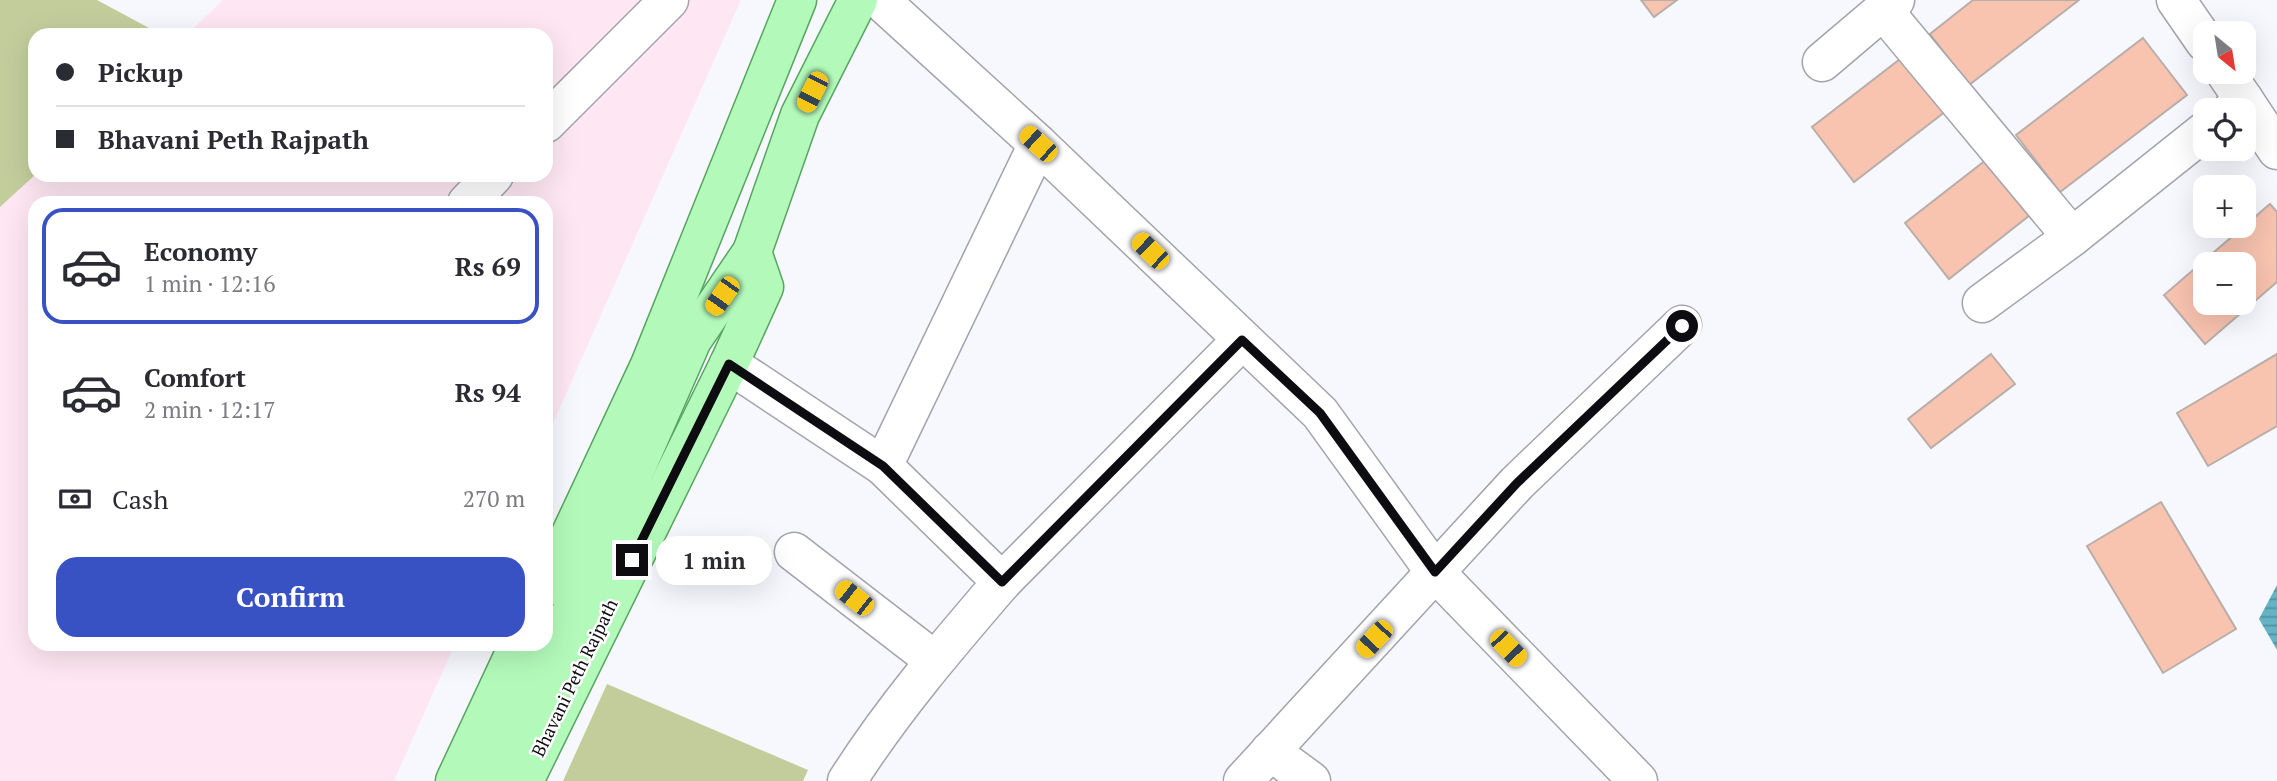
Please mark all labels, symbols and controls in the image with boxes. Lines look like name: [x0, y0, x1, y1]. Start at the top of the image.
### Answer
north arrow: [2193, 21, 2256, 84]
map controls: [2193, 21, 2256, 315]
text: Pickup: [98, 55, 183, 89]
car: [794, 69, 831, 115]
button: locate: [2193, 98, 2256, 161]
text: Bhavani Peth Rajpath: [98, 122, 369, 156]
car: [1016, 122, 1061, 166]
button: +: [2193, 175, 2256, 238]
car: [1128, 229, 1173, 273]
text: Economy: [144, 234, 257, 268]
icon: car: [60, 235, 123, 298]
text: Rs 69: [455, 249, 521, 283]
button: −: [2193, 252, 2256, 315]
text: 1 min · 12:16: [144, 268, 276, 299]
car: [702, 273, 743, 319]
route start: [1666, 310, 1698, 342]
text: Comfort: [144, 360, 246, 394]
icon: car: [60, 361, 123, 424]
text: Rs 94: [455, 375, 521, 409]
text: 2 min · 12:17: [144, 394, 276, 425]
icon: cash: [56, 480, 94, 518]
text: Cash: [112, 482, 168, 516]
text: 270 m: [463, 483, 525, 514]
callout: 1 min: [656, 536, 772, 584]
route end: [616, 544, 648, 576]
text: 1 min: [683, 545, 745, 576]
button: Confirm: [56, 557, 525, 637]
car: [831, 577, 878, 619]
street label: Bhavani Peth Rajpath: [525, 594, 623, 760]
car: [1352, 616, 1397, 662]
car: [1486, 626, 1531, 670]

